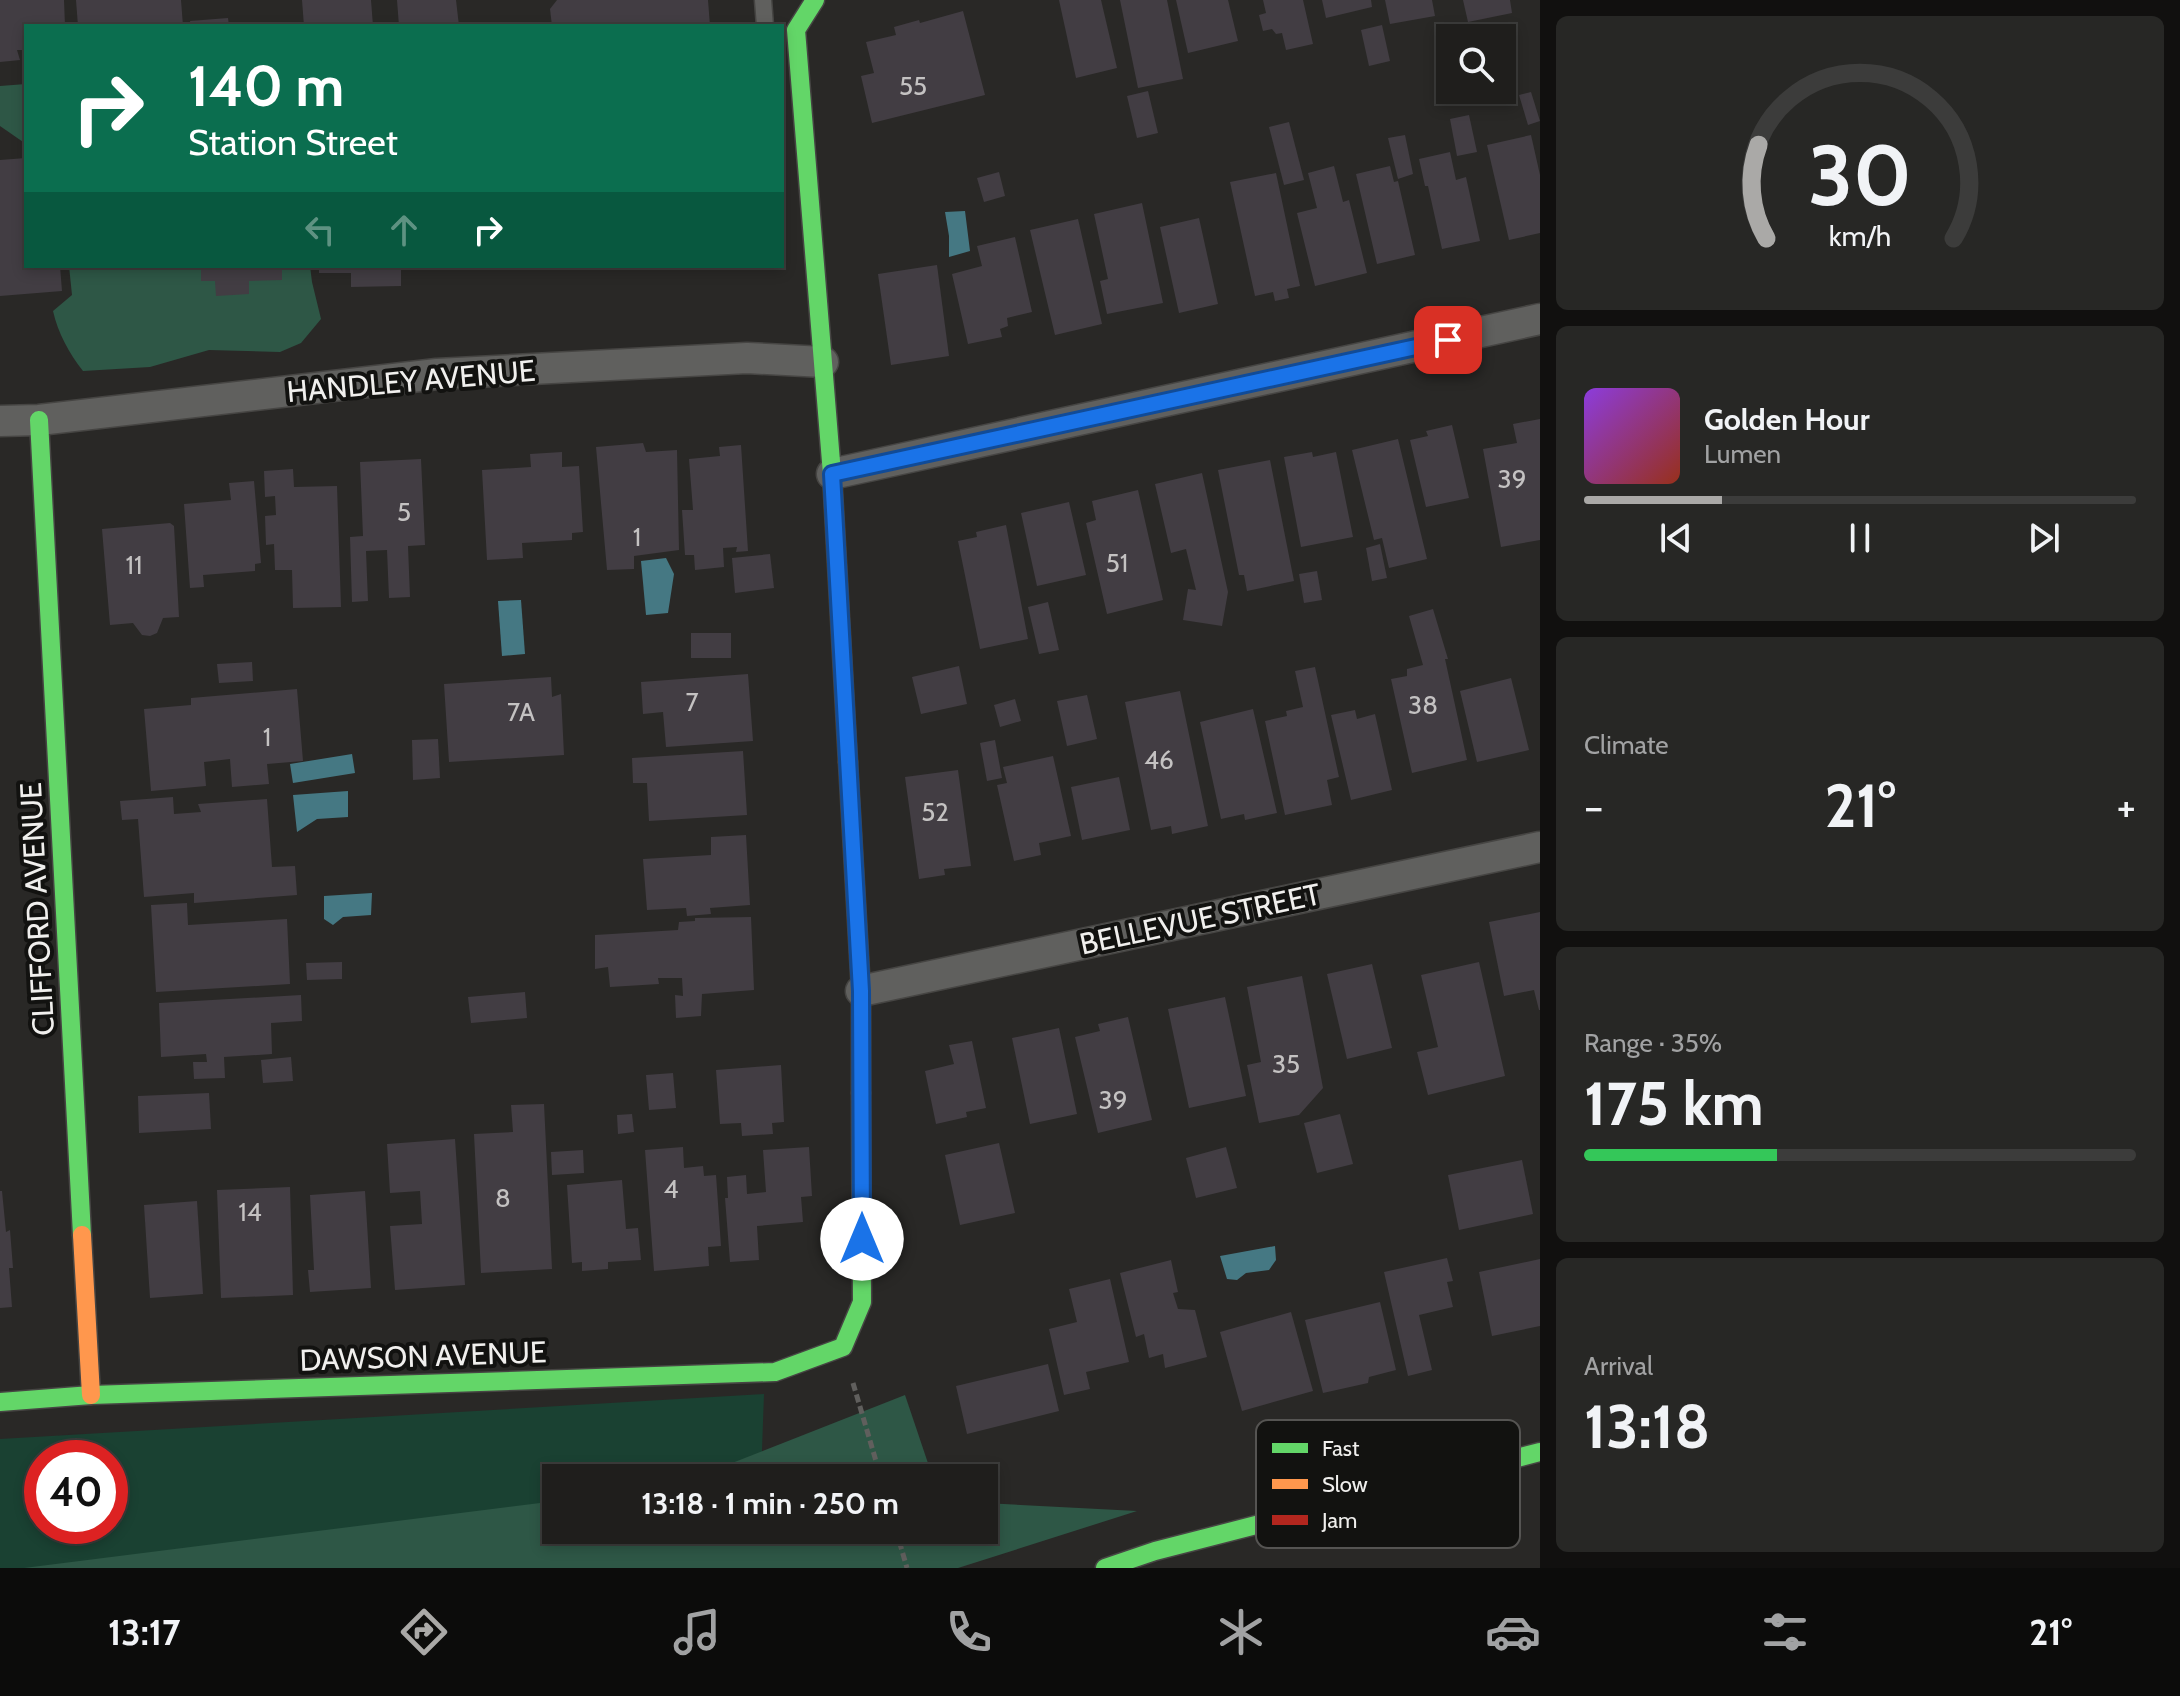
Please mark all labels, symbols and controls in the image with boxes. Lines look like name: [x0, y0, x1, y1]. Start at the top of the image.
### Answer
map controls: [1436, 24, 1516, 104]
button: search: [1436, 24, 1516, 104]
text: 140 m: [188, 52, 344, 120]
icon: right: [56, 56, 160, 160]
house number: 55: [899, 70, 927, 102]
text: Station Street: [188, 120, 398, 164]
text: 30: [1808, 125, 1912, 226]
icon: left: [298, 208, 342, 252]
icon: ahead: [382, 208, 426, 252]
icon: right: [466, 208, 510, 252]
text: km/h: [1829, 218, 1891, 253]
pin: [1414, 306, 1482, 374]
icon: arrive: [1426, 318, 1470, 362]
street label: HANDLEY AVENUE: [285, 352, 537, 410]
text: Golden Hour: [1704, 401, 1870, 438]
text: Lumen: [1704, 438, 1781, 470]
house number: 39: [1498, 463, 1526, 495]
house number: 5: [397, 496, 411, 528]
icon: previous: [1654, 516, 1698, 560]
icon: pause: [1838, 516, 1882, 560]
icon: next: [2022, 516, 2066, 560]
house number: 1: [633, 521, 641, 553]
house number: 51: [1106, 547, 1128, 579]
house number: 11: [126, 549, 142, 581]
house number: 7: [685, 686, 699, 718]
house number: 38: [1408, 689, 1438, 721]
house number: 7A: [507, 696, 535, 728]
house number: 1: [263, 721, 271, 753]
text: Climate: [1584, 729, 1669, 761]
house number: 46: [1144, 744, 1174, 776]
text: 21°: [1824, 769, 1896, 842]
text: −: [1584, 780, 1603, 833]
text: +: [2117, 780, 2136, 833]
street label: CLIFFORD AVENUE: [12, 781, 62, 1037]
house number: 52: [921, 796, 949, 828]
street label: BELLEVUE STREET: [1076, 875, 1324, 963]
text: Range · 35%: [1584, 1027, 1722, 1059]
house number: 35: [1272, 1048, 1300, 1080]
text: 175 km: [1584, 1067, 1764, 1140]
house number: 39: [1099, 1084, 1127, 1116]
house number: 4: [663, 1173, 679, 1205]
house number: 8: [495, 1182, 511, 1214]
house number: 14: [238, 1196, 262, 1228]
position arrow: [820, 1197, 904, 1281]
street label: DAWSON AVENUE: [299, 1333, 547, 1379]
text: Arrival: [1584, 1350, 1653, 1382]
text: 13:18: [1584, 1390, 1710, 1463]
legend: [1256, 1420, 1520, 1548]
text: Fast: [1322, 1435, 1360, 1462]
speed limit sign: 40: [24, 1440, 128, 1544]
text: Slow: [1322, 1471, 1368, 1498]
text: 13:18 · 1 min · 250 m: [641, 1485, 899, 1522]
text: Jam: [1321, 1507, 1357, 1534]
icon: directions: [396, 1604, 452, 1660]
icon: music: [669, 1604, 725, 1660]
icon: phone: [941, 1604, 997, 1660]
icon: climate: [1213, 1604, 1269, 1660]
icon: car: [1485, 1604, 1541, 1660]
icon: filters: [1757, 1604, 1813, 1660]
text: 13:17: [108, 1610, 180, 1654]
text: 21°: [2029, 1610, 2072, 1654]

